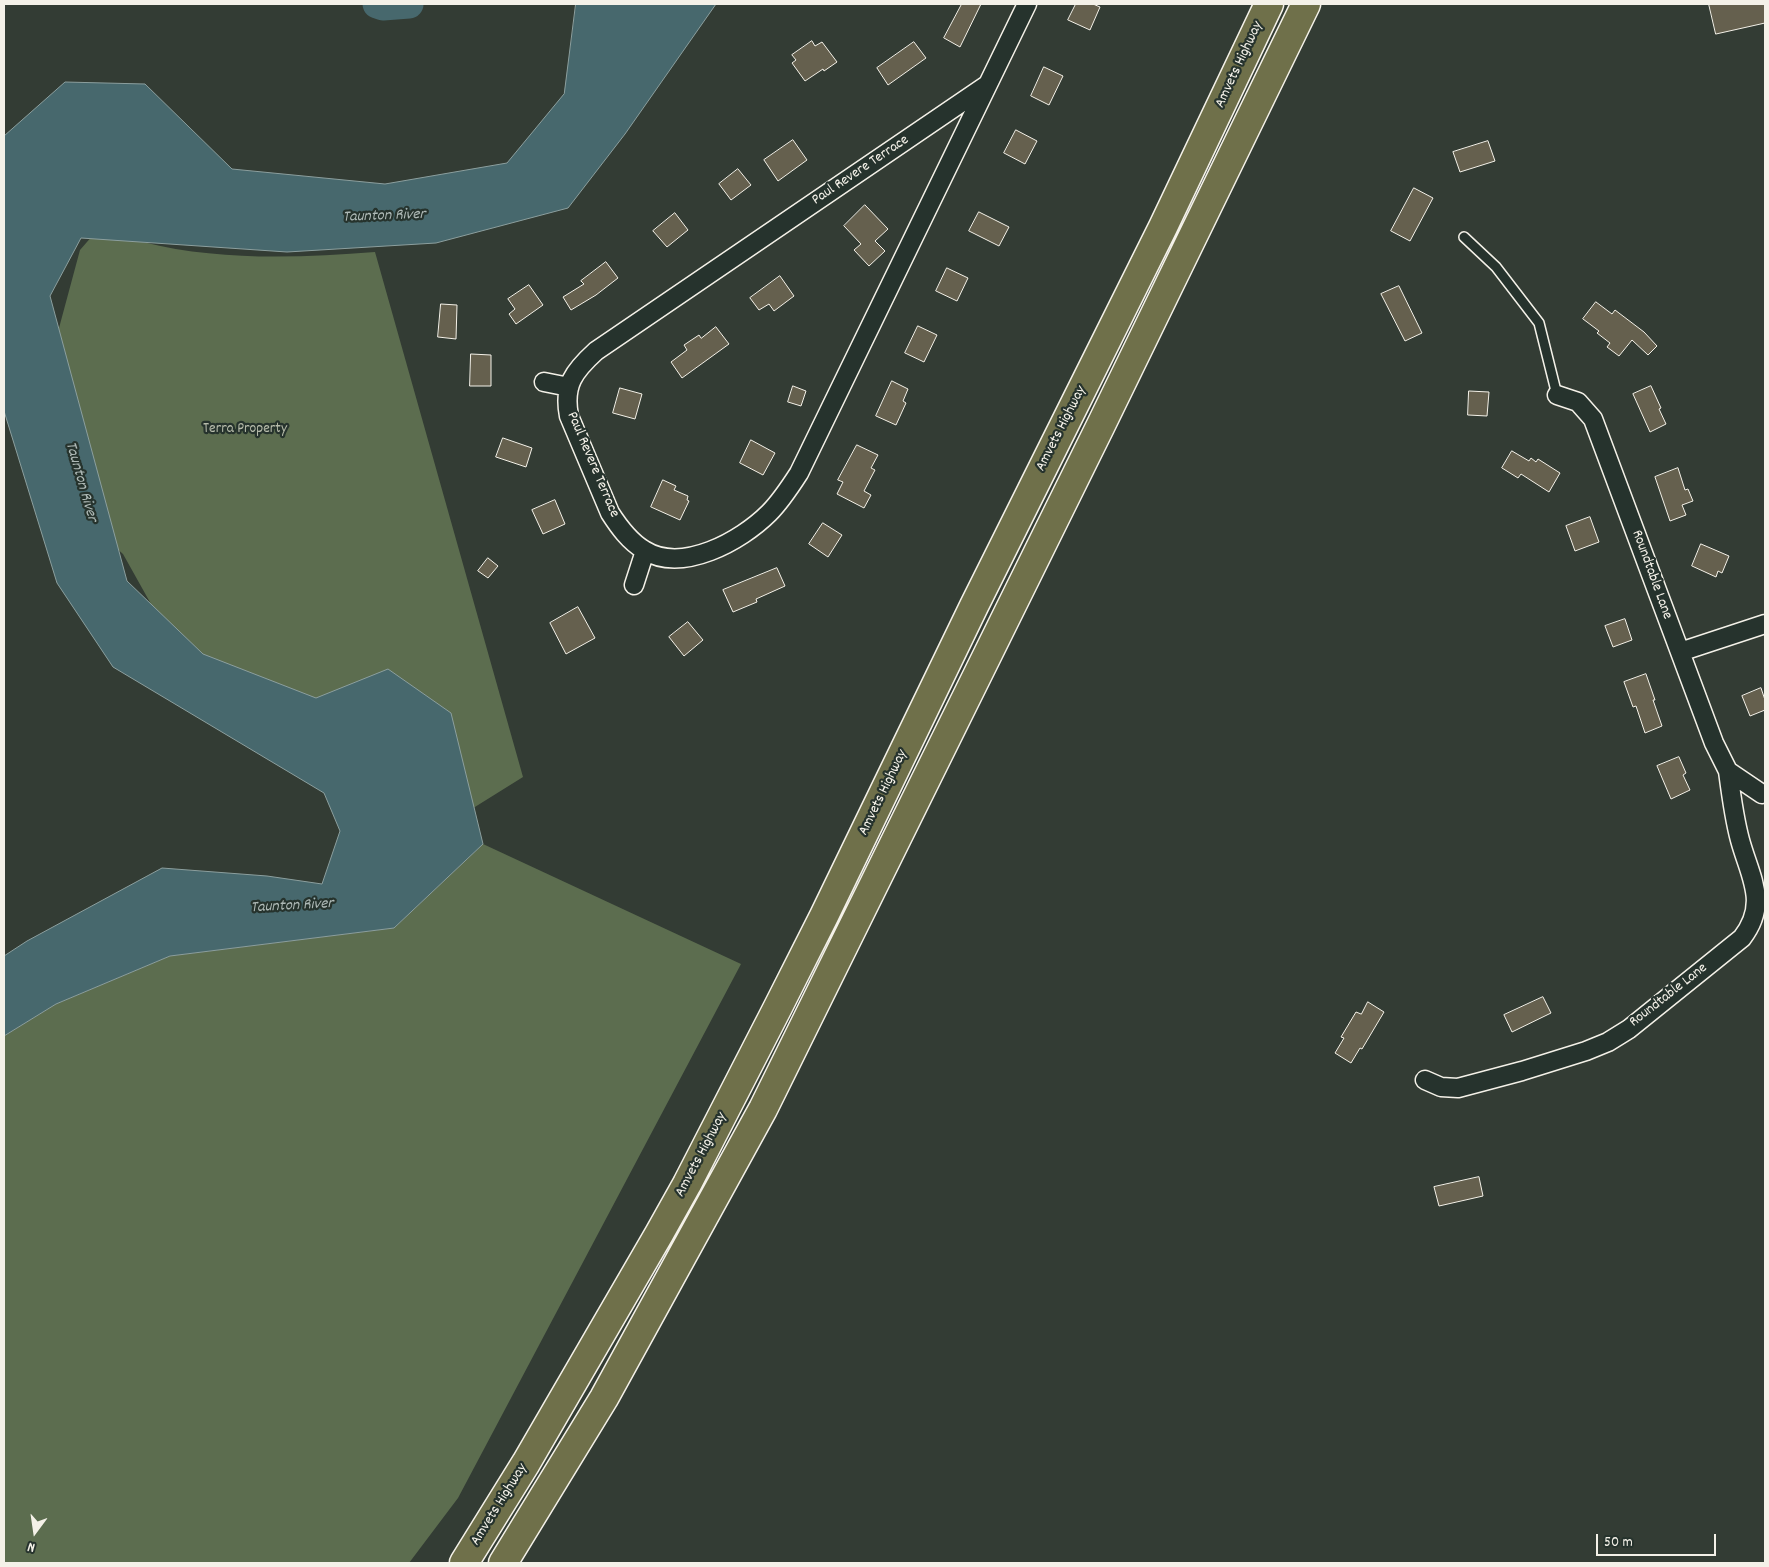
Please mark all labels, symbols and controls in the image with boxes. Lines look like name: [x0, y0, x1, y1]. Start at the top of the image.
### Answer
street label: Amvets Highway: [1212, 19, 1268, 111]
street label: Paul Revere Terrace: [809, 132, 913, 210]
water label: Taunton River: [342, 206, 426, 228]
street label: Amvets Highway: [1033, 383, 1091, 475]
street label: Paul Revere Terrace: [562, 409, 622, 521]
park label: Terra Property: [203, 421, 287, 439]
water label: Taunton River: [59, 440, 101, 524]
street label: Roundtable Lane: [1627, 528, 1675, 622]
street label: Amvets Highway: [855, 747, 913, 839]
water label: Taunton River: [250, 895, 334, 919]
street label: Roundtable Lane: [1627, 960, 1711, 1032]
street label: Amvets Highway: [672, 1110, 732, 1200]
street label: Amvets Highway: [468, 1461, 532, 1549]
north arrow: [10, 1507, 60, 1557]
scale bar: [1599, 1524, 1719, 1556]
text: 50 m: [1604, 1532, 1633, 1554]
text: N: [26, 1536, 37, 1557]

